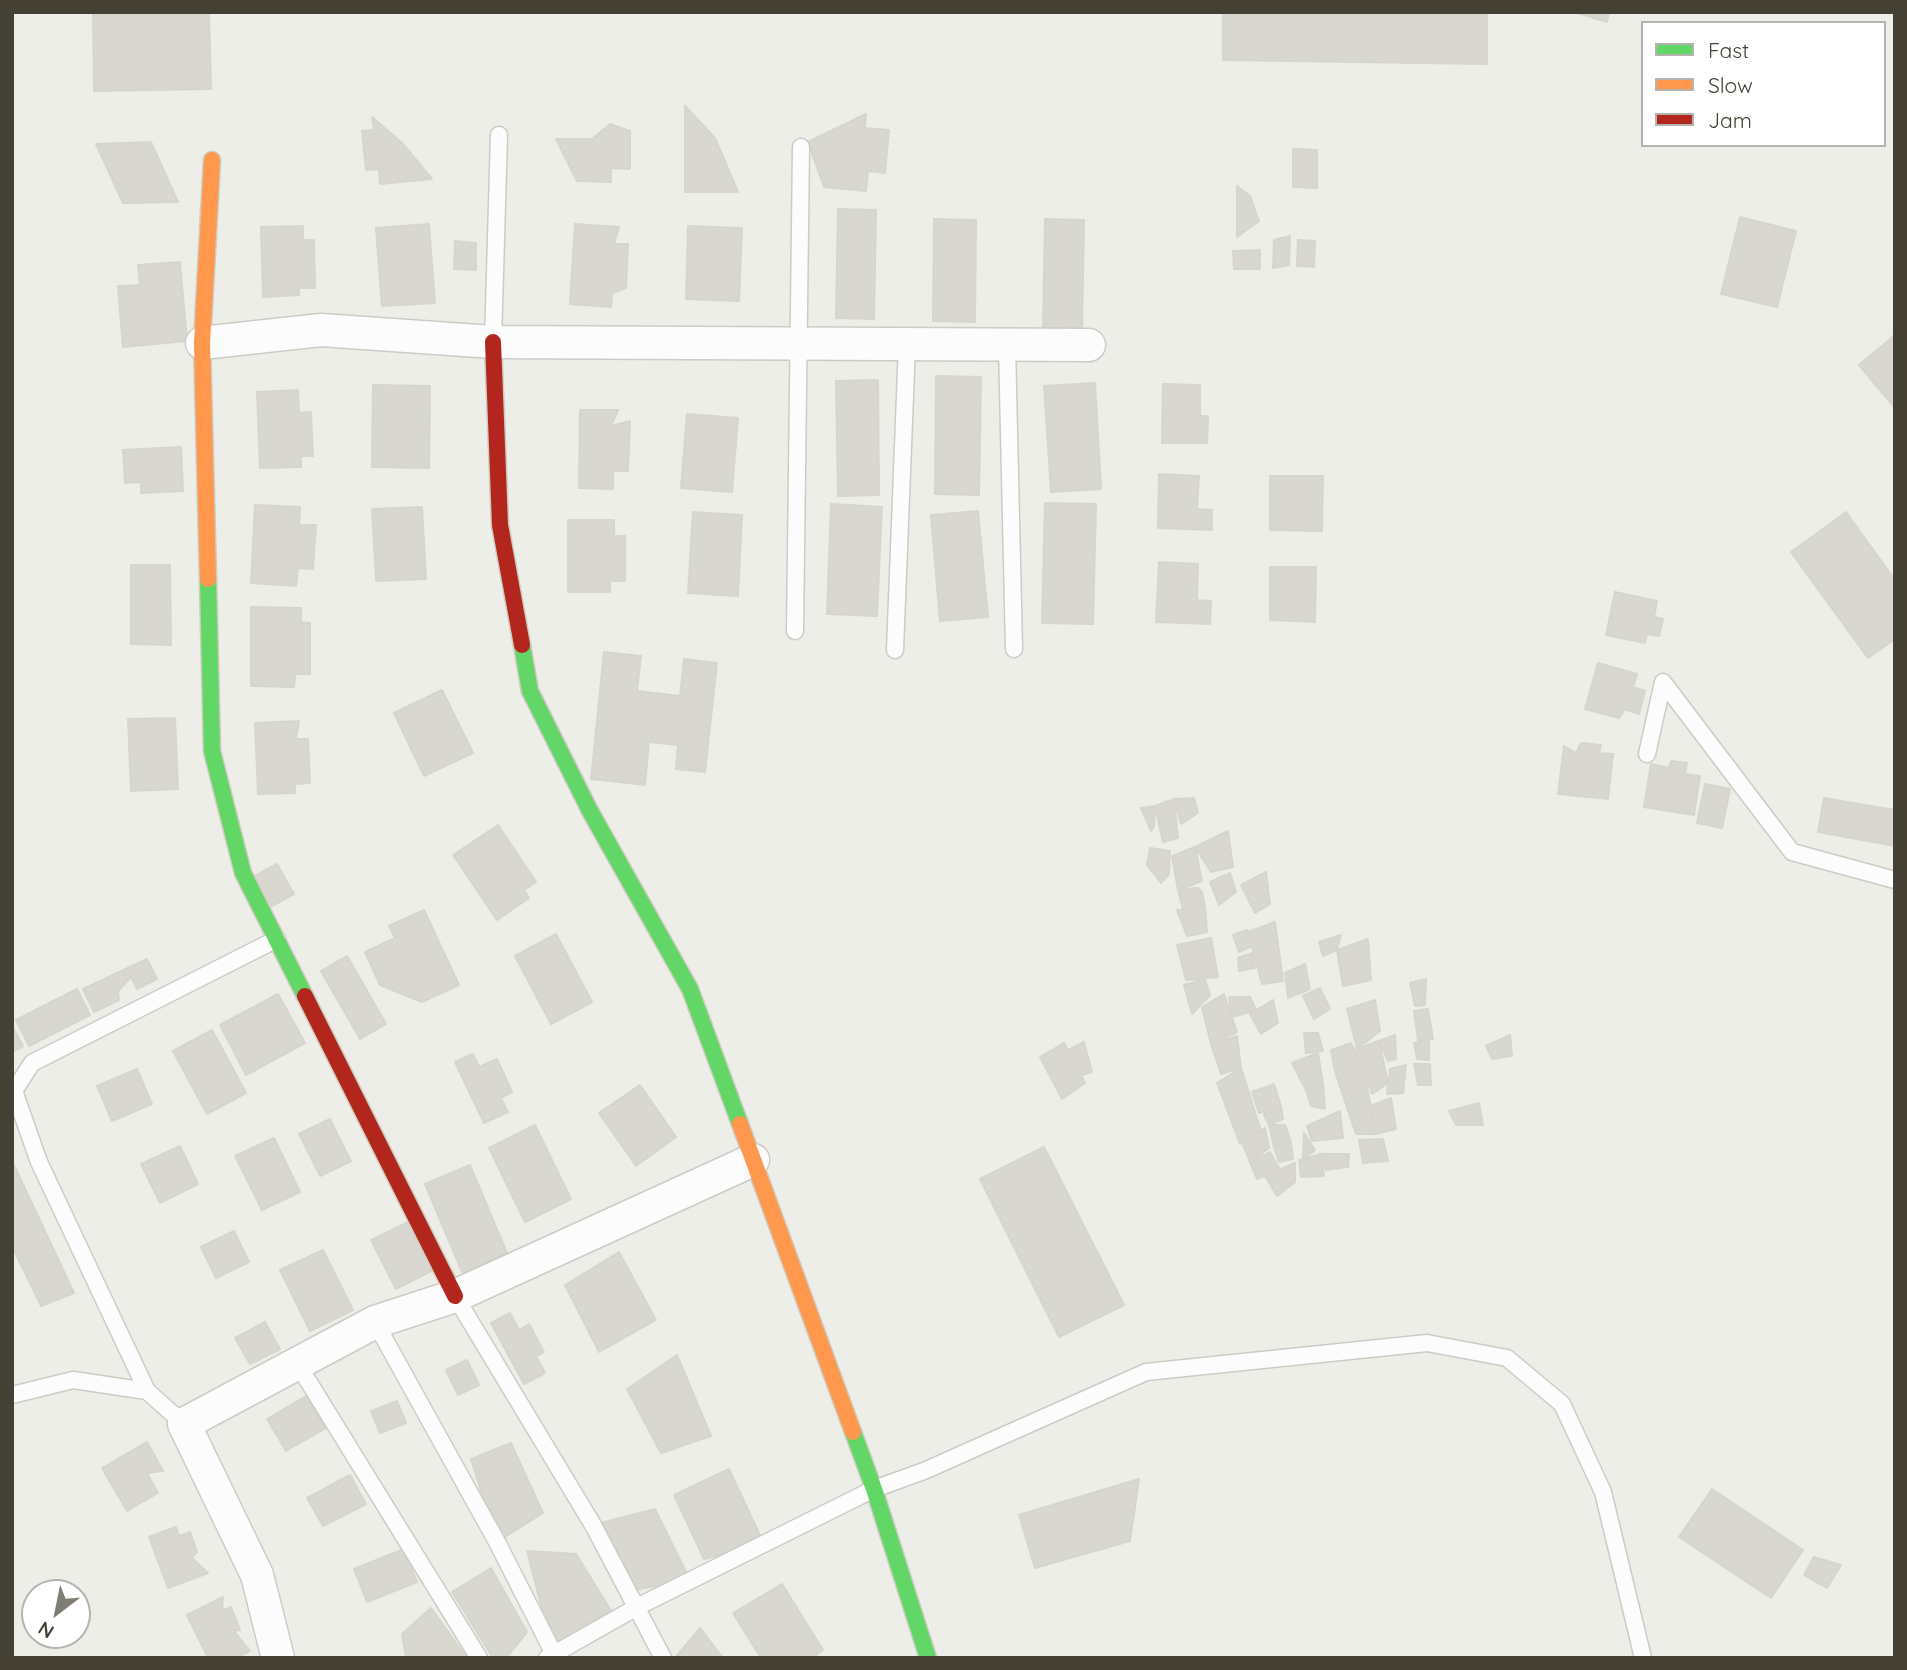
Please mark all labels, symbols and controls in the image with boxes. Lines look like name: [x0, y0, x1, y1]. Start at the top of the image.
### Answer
legend: [1641, 21, 1886, 147]
text: Fast: [1708, 37, 1749, 63]
text: Slow: [1708, 72, 1753, 98]
text: Jam: [1708, 107, 1752, 133]
north arrow: [21, 1579, 91, 1649]
text: N: [34, 1616, 58, 1644]

